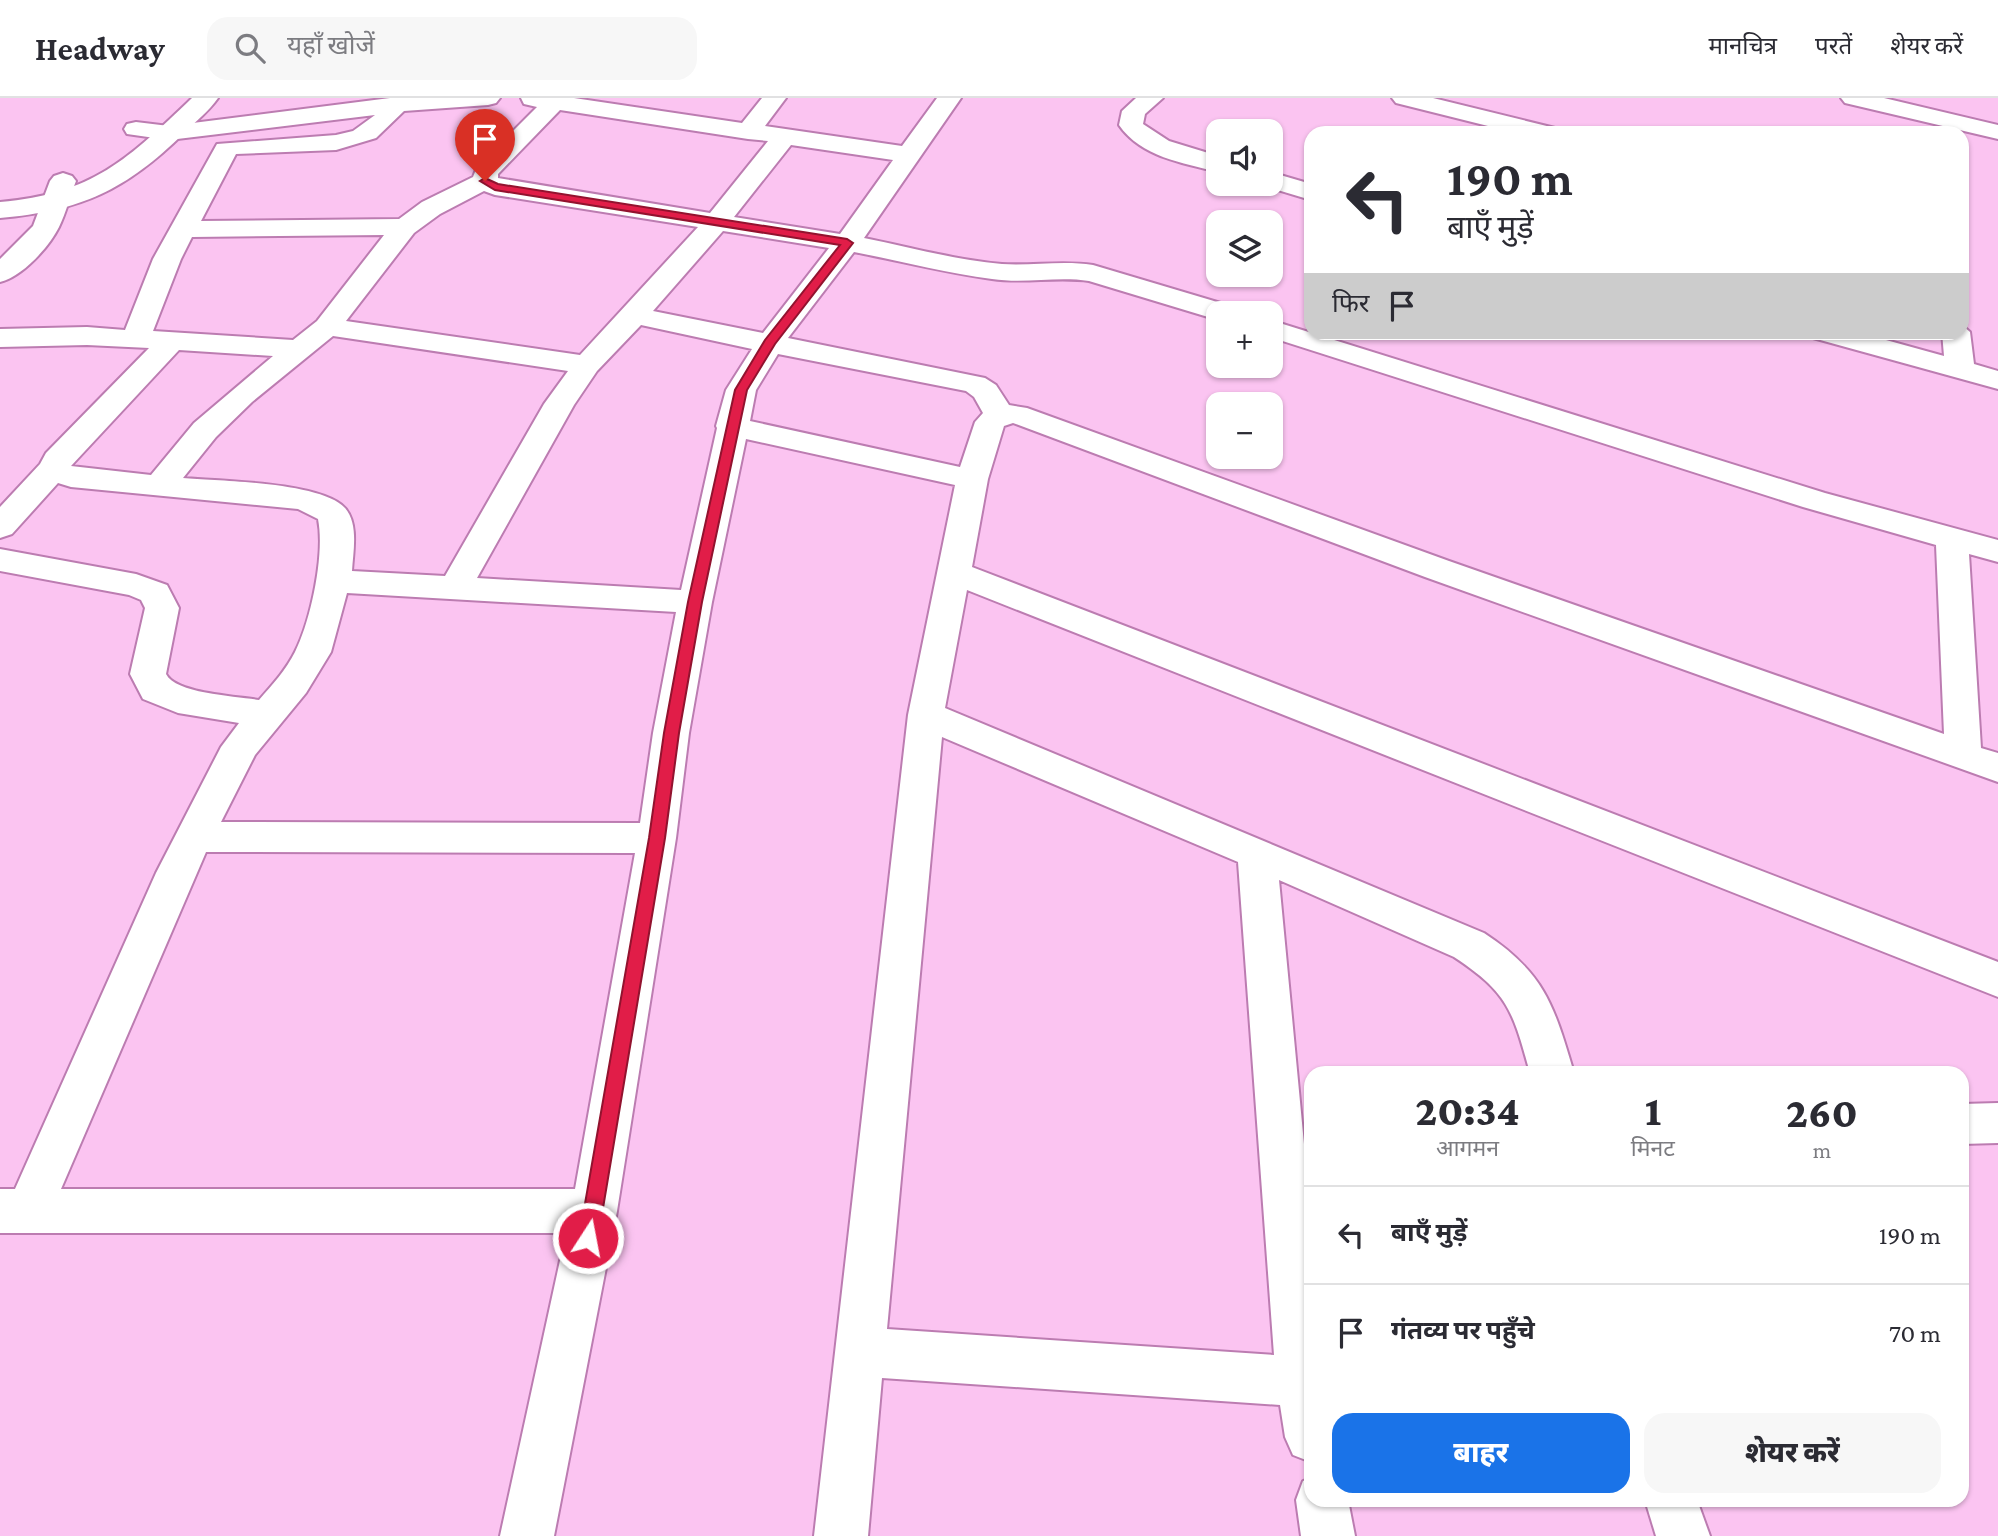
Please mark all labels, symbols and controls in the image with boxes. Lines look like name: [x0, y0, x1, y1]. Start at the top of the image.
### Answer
search box: [207, 17, 697, 80]
icon: search: [231, 29, 269, 67]
text: Headway: [35, 30, 165, 67]
text: यहाँ खोजें: [287, 31, 375, 60]
text: मानचित्र: [1708, 32, 1777, 59]
text: परतें: [1815, 32, 1852, 59]
text: शेयर करें: [1890, 32, 1963, 59]
pin: [455, 109, 515, 181]
map controls: [1206, 119, 1283, 469]
button: sound: [1206, 119, 1283, 196]
icon: arrive: [466, 120, 504, 158]
text: 190 m: [1447, 151, 1573, 206]
icon: left: [1332, 154, 1423, 245]
text: बाएँ मुड़ें: [1447, 209, 1534, 245]
button: layers: [1206, 210, 1283, 287]
icon: arrive: [1383, 287, 1421, 325]
text: फिर: [1332, 289, 1369, 318]
button: +: [1206, 301, 1283, 378]
button: −: [1206, 392, 1283, 469]
text: 20:34: [1415, 1087, 1520, 1134]
text: 1: [1645, 1087, 1661, 1134]
text: 260: [1786, 1089, 1858, 1136]
text: आगमन: [1436, 1135, 1499, 1161]
text: मिनट: [1631, 1135, 1675, 1161]
text: m: [1813, 1137, 1831, 1163]
position arrow: [551, 1201, 625, 1275]
icon: left: [1332, 1216, 1370, 1254]
text: बाएँ मुड़ें: [1391, 1218, 1467, 1247]
text: 190 m: [1879, 1221, 1941, 1250]
icon: arrive: [1332, 1314, 1370, 1352]
text: गंतव्य पर पहुँचे: [1391, 1316, 1535, 1345]
text: 70 m: [1889, 1319, 1941, 1348]
button: बाहर: [1332, 1413, 1630, 1493]
button: शेयर करें: [1644, 1413, 1941, 1493]

